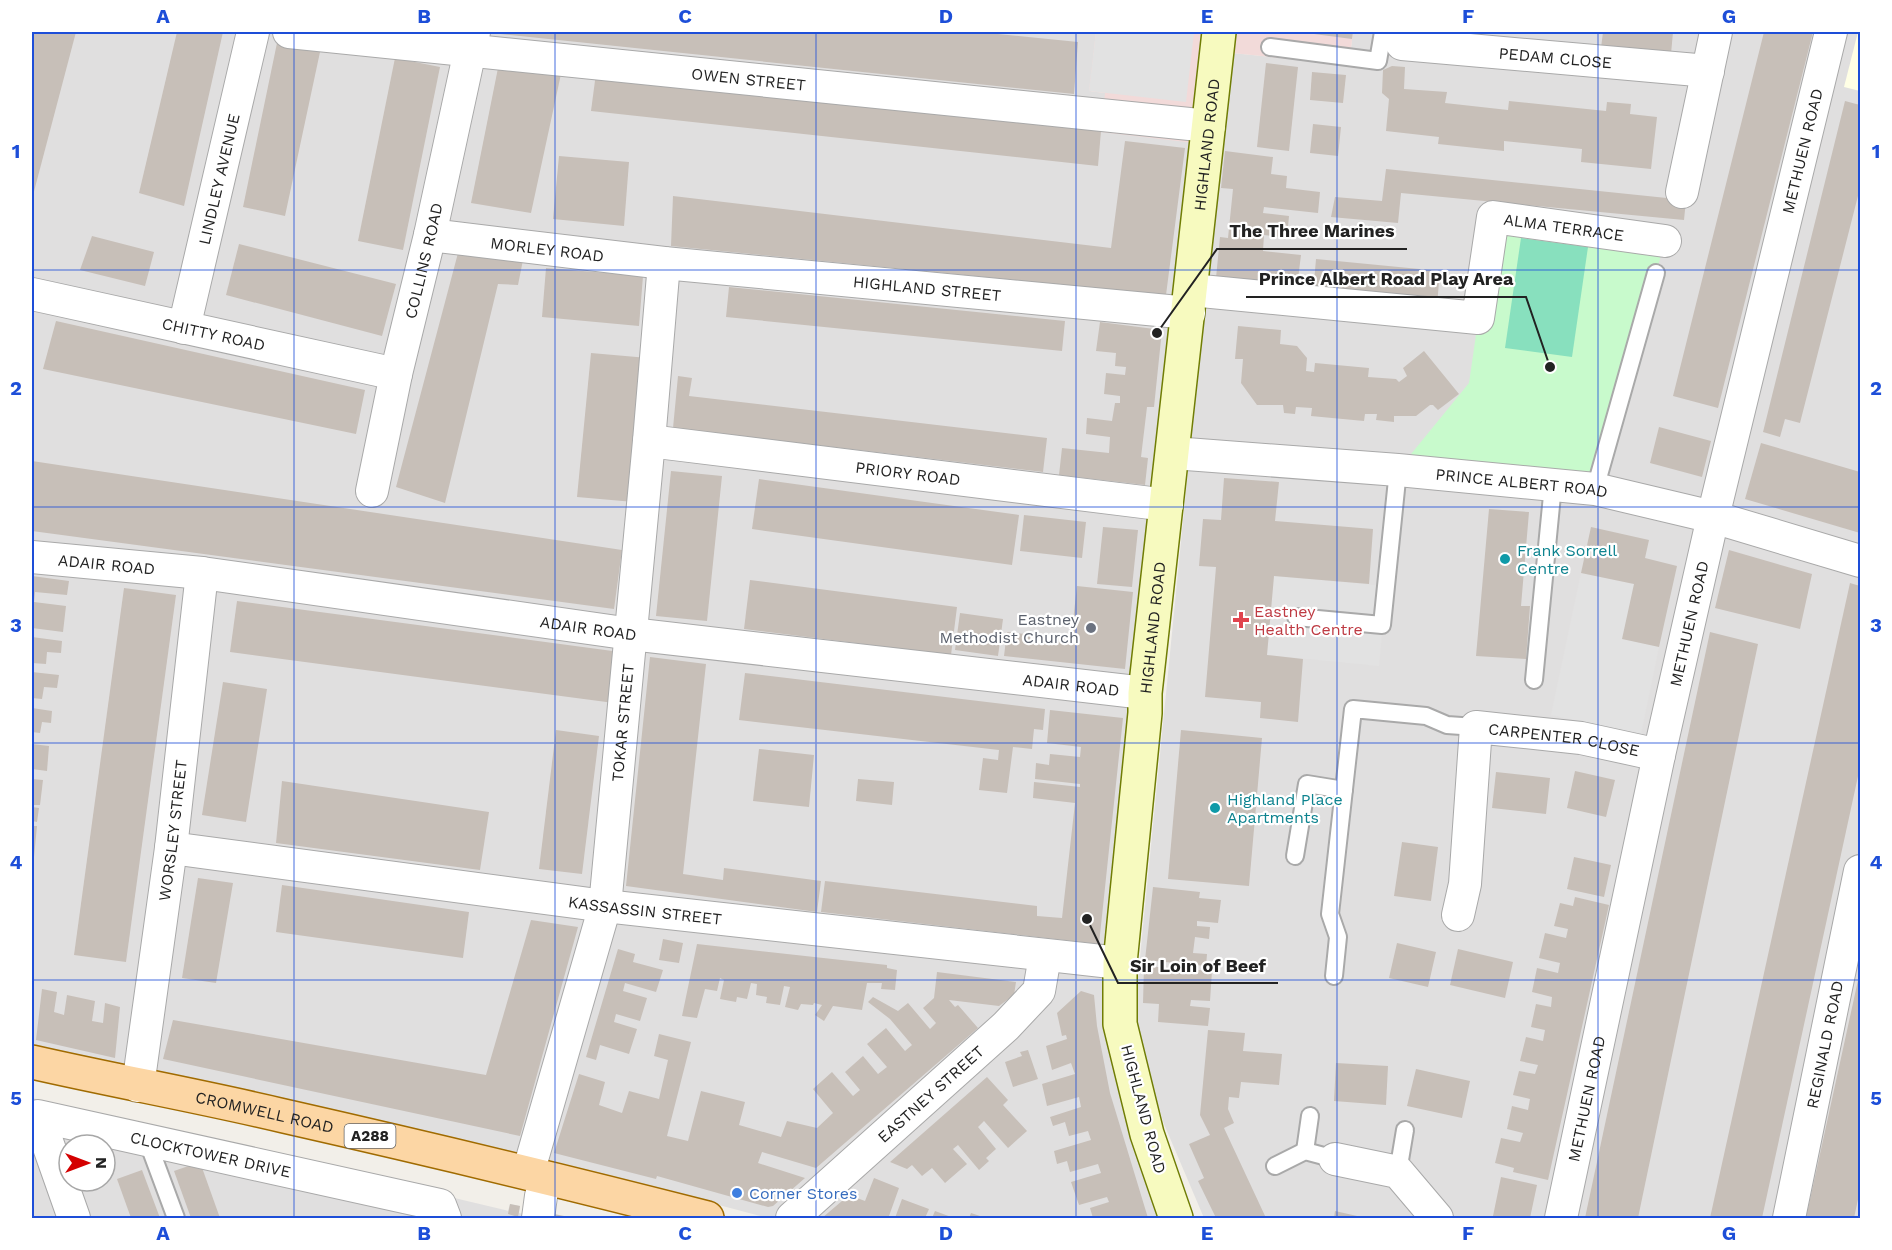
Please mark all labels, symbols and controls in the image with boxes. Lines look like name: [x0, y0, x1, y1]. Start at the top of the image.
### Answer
text: A: [156, 4, 170, 28]
text: B: [417, 4, 431, 28]
text: C: [678, 4, 692, 28]
text: D: [939, 4, 953, 28]
text: E: [1201, 4, 1213, 28]
text: F: [1462, 4, 1474, 28]
text: G: [1722, 4, 1736, 28]
street label: PEDAM CLOSE: [1498, 44, 1613, 72]
street label: OWEN STREET: [690, 64, 807, 95]
street label: HIGHLAND ROAD: [1190, 78, 1224, 212]
street label: METHUEN ROAD: [1778, 86, 1827, 216]
street label: LINDLEY AVENUE: [195, 112, 244, 247]
text: 1: [12, 139, 20, 163]
text: 1: [1872, 139, 1880, 163]
street label: COLLINS ROAD: [401, 201, 447, 321]
street label: ALMA TERRACE: [1502, 210, 1625, 245]
callout: The Three Marines: [1217, 213, 1407, 249]
text: The Three Marines: [1229, 220, 1395, 241]
street label: MORLEY ROAD: [489, 233, 605, 266]
callout: Prince Albert Road Play Area: [1246, 261, 1526, 297]
text: Prince Albert Road Play Area: [1259, 268, 1514, 289]
street label: HIGHLAND STREET: [852, 272, 1002, 305]
street label: CHITTY ROAD: [160, 314, 267, 355]
text: 2: [10, 376, 22, 400]
text: 2: [1870, 376, 1882, 400]
street label: PRIORY ROAD: [854, 458, 962, 489]
street label: PRINCE ALBERT ROAD: [1435, 465, 1610, 502]
place label: Frank Sorrell Centre: [1517, 541, 1617, 578]
street label: ADAIR ROAD: [57, 551, 156, 579]
marker: Frank Sorrell Centre: [1498, 552, 1512, 566]
street label: METHUEN ROAD: [1666, 559, 1713, 688]
street label: HIGHLAND ROAD: [1136, 561, 1170, 695]
place label: Eastney Health Centre: [1254, 602, 1363, 639]
place label: Eastney Methodist Church: [939, 610, 1080, 647]
marker: Eastney Health Centre: [1232, 611, 1250, 629]
street label: ADAIR ROAD: [539, 612, 638, 645]
text: 3: [10, 613, 22, 637]
text: 3: [1870, 613, 1882, 637]
marker: Eastney Methodist Church: [1084, 621, 1098, 635]
street label: TOKAR STREET: [608, 662, 638, 783]
street label: ADAIR ROAD: [1021, 670, 1120, 700]
street label: CARPENTER CLOSE: [1487, 719, 1641, 760]
street label: WORSLEY STREET: [155, 758, 191, 902]
place label: Highland Place Apartments: [1227, 790, 1343, 827]
marker: Highland Place Apartments: [1208, 801, 1222, 815]
text: 4: [10, 850, 23, 874]
text: 4: [1870, 850, 1883, 874]
street label: KASSASSIN STREET: [567, 892, 723, 929]
callout: Sir Loin of Beef: [1118, 947, 1278, 983]
text: Sir Loin of Beef: [1130, 955, 1267, 976]
street label: REGINALD ROAD: [1803, 979, 1847, 1110]
street label: METHUEN ROAD: [1564, 1034, 1609, 1164]
street label: EASTNEY STREET: [874, 1041, 988, 1147]
street label: HIGHLAND ROAD: [1117, 1042, 1170, 1176]
text: 5: [10, 1086, 22, 1110]
text: 5: [1870, 1086, 1882, 1110]
street label: CROMWELL ROAD: [194, 1088, 336, 1137]
road number: A288: [344, 1124, 395, 1148]
street label: CLOCKTOWER DRIVE: [128, 1128, 293, 1182]
north arrow: [57, 1133, 117, 1193]
text: N: [92, 1157, 111, 1169]
place label: Corner Stores: [749, 1184, 857, 1203]
marker: Corner Stores: [730, 1186, 744, 1200]
text: A: [156, 1221, 170, 1245]
text: B: [417, 1221, 431, 1245]
text: C: [678, 1221, 692, 1245]
text: D: [939, 1221, 953, 1245]
text: E: [1201, 1221, 1213, 1245]
text: F: [1462, 1221, 1474, 1245]
text: G: [1722, 1221, 1736, 1245]

